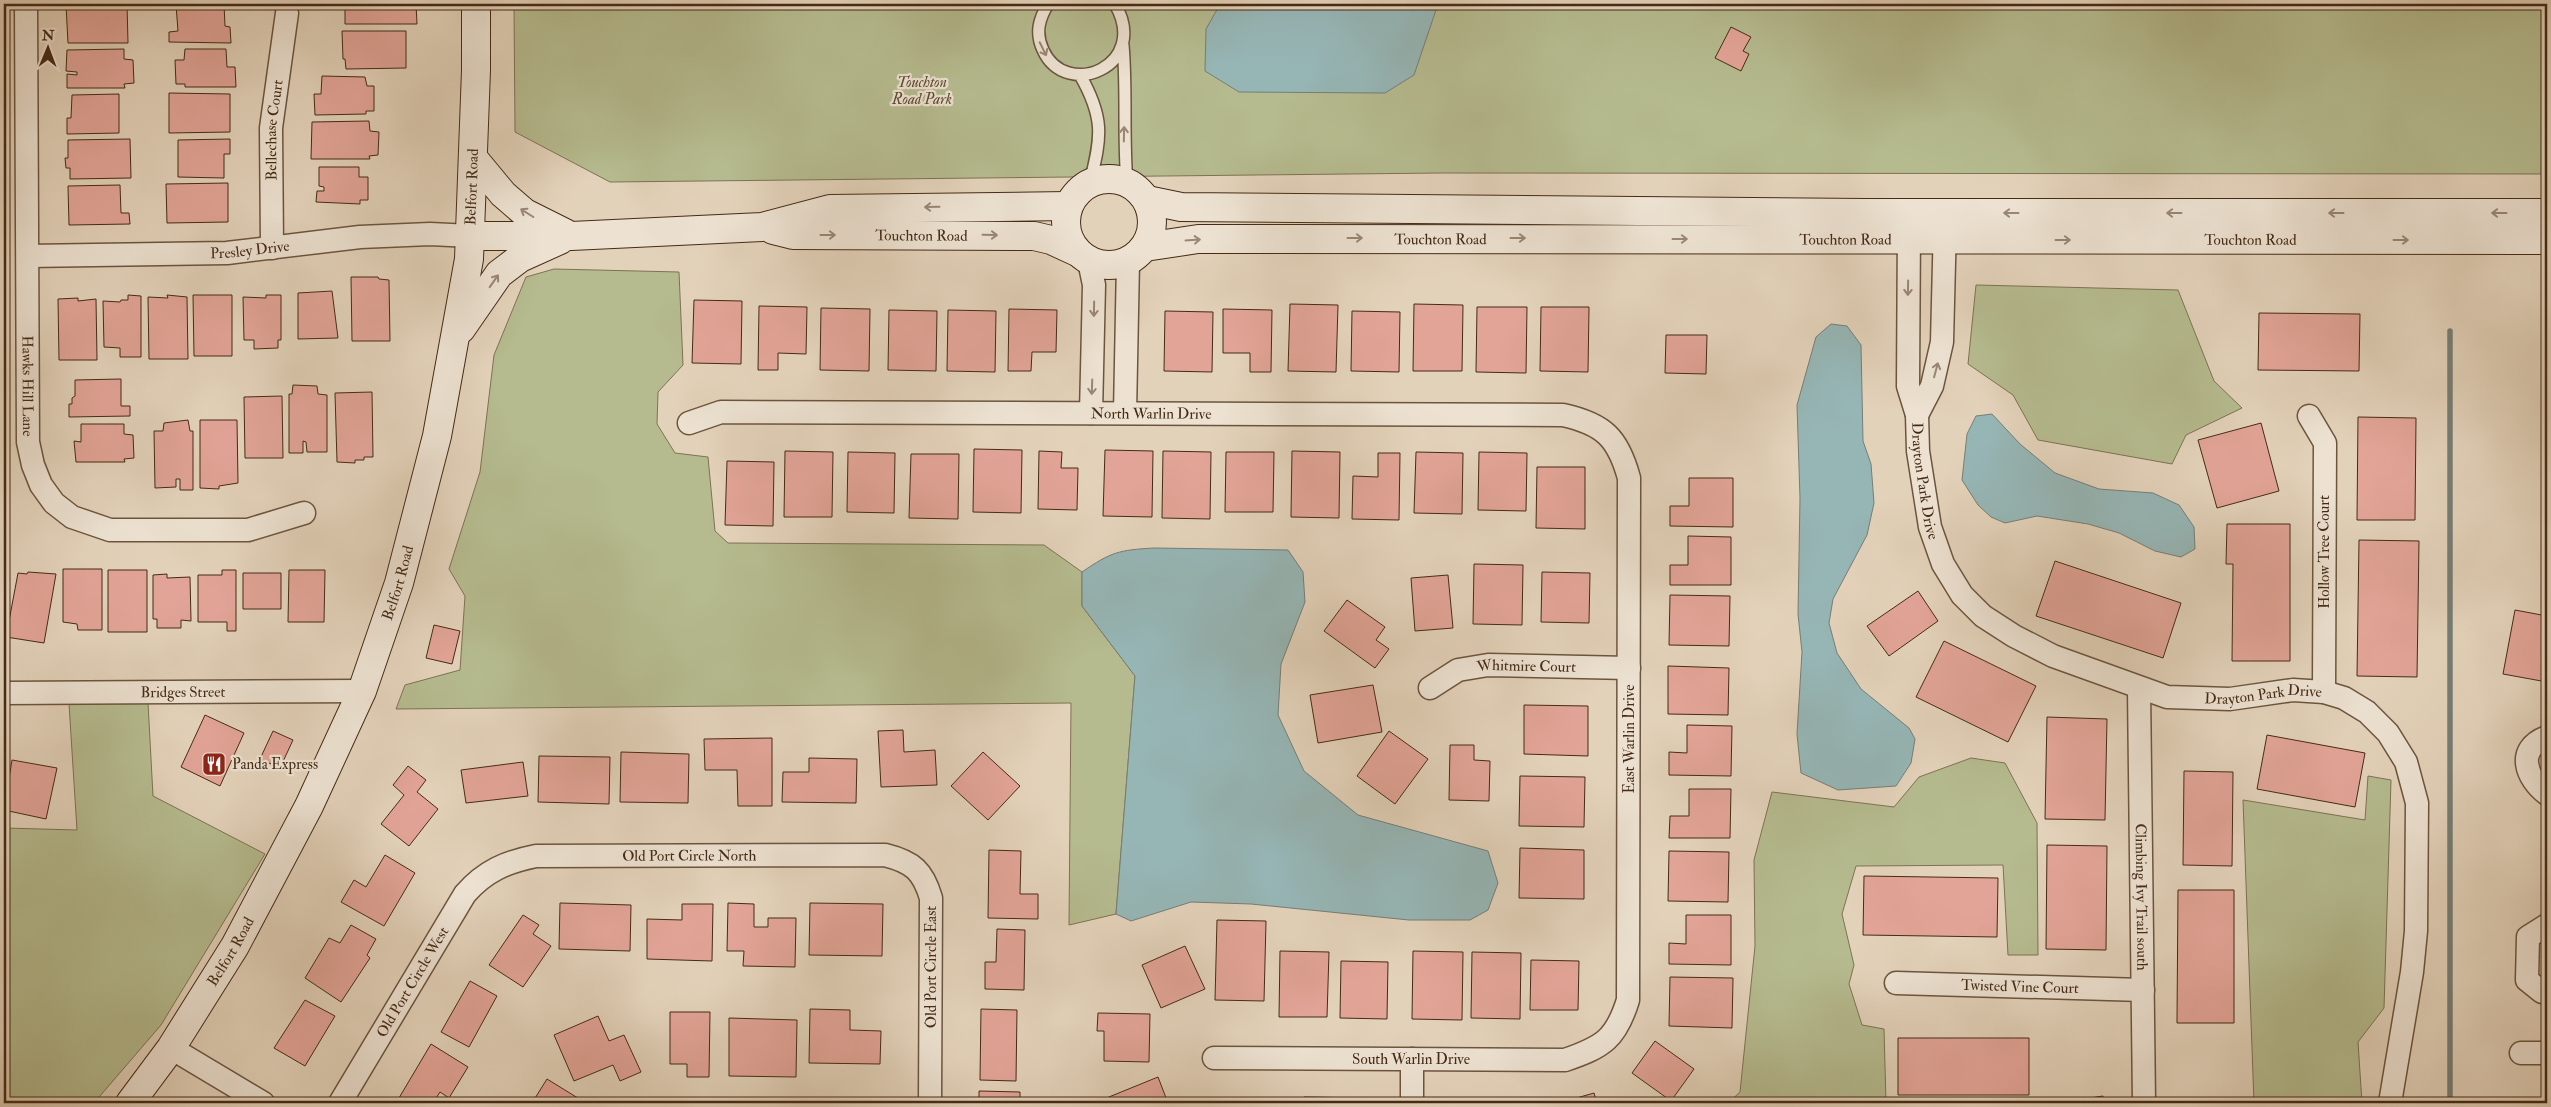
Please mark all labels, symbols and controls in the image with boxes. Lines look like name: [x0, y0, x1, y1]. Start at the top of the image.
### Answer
north arrow: [22, 22, 72, 72]
text: N: [41, 27, 55, 44]
one-way arrow: [1039, 41, 1048, 56]
park label: Touchton Road Park: [891, 73, 952, 109]
street label: Bellechase Court: [261, 78, 287, 181]
one-way arrow: [1119, 127, 1129, 143]
street label: Belfort Road: [461, 147, 483, 226]
one-way arrow: [924, 202, 940, 212]
one-way arrow: [521, 208, 535, 218]
one-way arrow: [2003, 208, 2020, 218]
one-way arrow: [2166, 208, 2182, 218]
one-way arrow: [2328, 208, 2344, 218]
one-way arrow: [2491, 208, 2507, 218]
street label: Touchton Road: [875, 226, 968, 245]
one-way arrow: [819, 230, 835, 240]
one-way arrow: [982, 230, 998, 240]
street label: Touchton Road: [1394, 230, 1487, 249]
street label: Touchton Road: [1799, 230, 1892, 249]
street label: Touchton Road: [2204, 230, 2297, 249]
one-way arrow: [1347, 233, 1363, 243]
one-way arrow: [1510, 233, 1526, 243]
one-way arrow: [1672, 234, 1688, 244]
one-way arrow: [1185, 235, 1201, 244]
one-way arrow: [2054, 235, 2071, 245]
one-way arrow: [2392, 235, 2408, 245]
street label: Presley Drive: [210, 236, 291, 263]
one-way arrow: [489, 275, 499, 289]
one-way arrow: [1903, 280, 1913, 296]
one-way arrow: [1089, 300, 1099, 317]
street label: Hawks Hill Lane: [18, 335, 37, 437]
one-way arrow: [1932, 363, 1941, 379]
one-way arrow: [1087, 378, 1097, 394]
street label: North Warlin Drive: [1091, 404, 1211, 423]
street label: Drayton Park Drive: [1908, 422, 1943, 542]
street label: Hollow Tree Court: [2315, 495, 2334, 609]
street label: Belfort Road: [377, 543, 418, 623]
street label: Whitmire Court: [1474, 655, 1576, 676]
street label: Drayton Park Drive: [2204, 680, 2323, 709]
street label: Bridges Street: [140, 682, 226, 702]
street label: East Warlin Drive: [1620, 685, 1639, 793]
restaurant icon: Panda Express: [201, 751, 227, 777]
place label: Panda Express: [232, 755, 318, 775]
street label: Climbing Ivy Trail south: [2131, 823, 2152, 971]
street label: Old Port Circle North: [622, 846, 756, 865]
street label: Old Port Circle East: [922, 906, 941, 1028]
street label: Belfort Road: [203, 913, 258, 990]
street label: Old Port Circle West: [372, 923, 453, 1041]
street label: Twisted Vine Court: [1961, 975, 2079, 998]
street label: South Warlin Drive: [1352, 1050, 1470, 1069]

